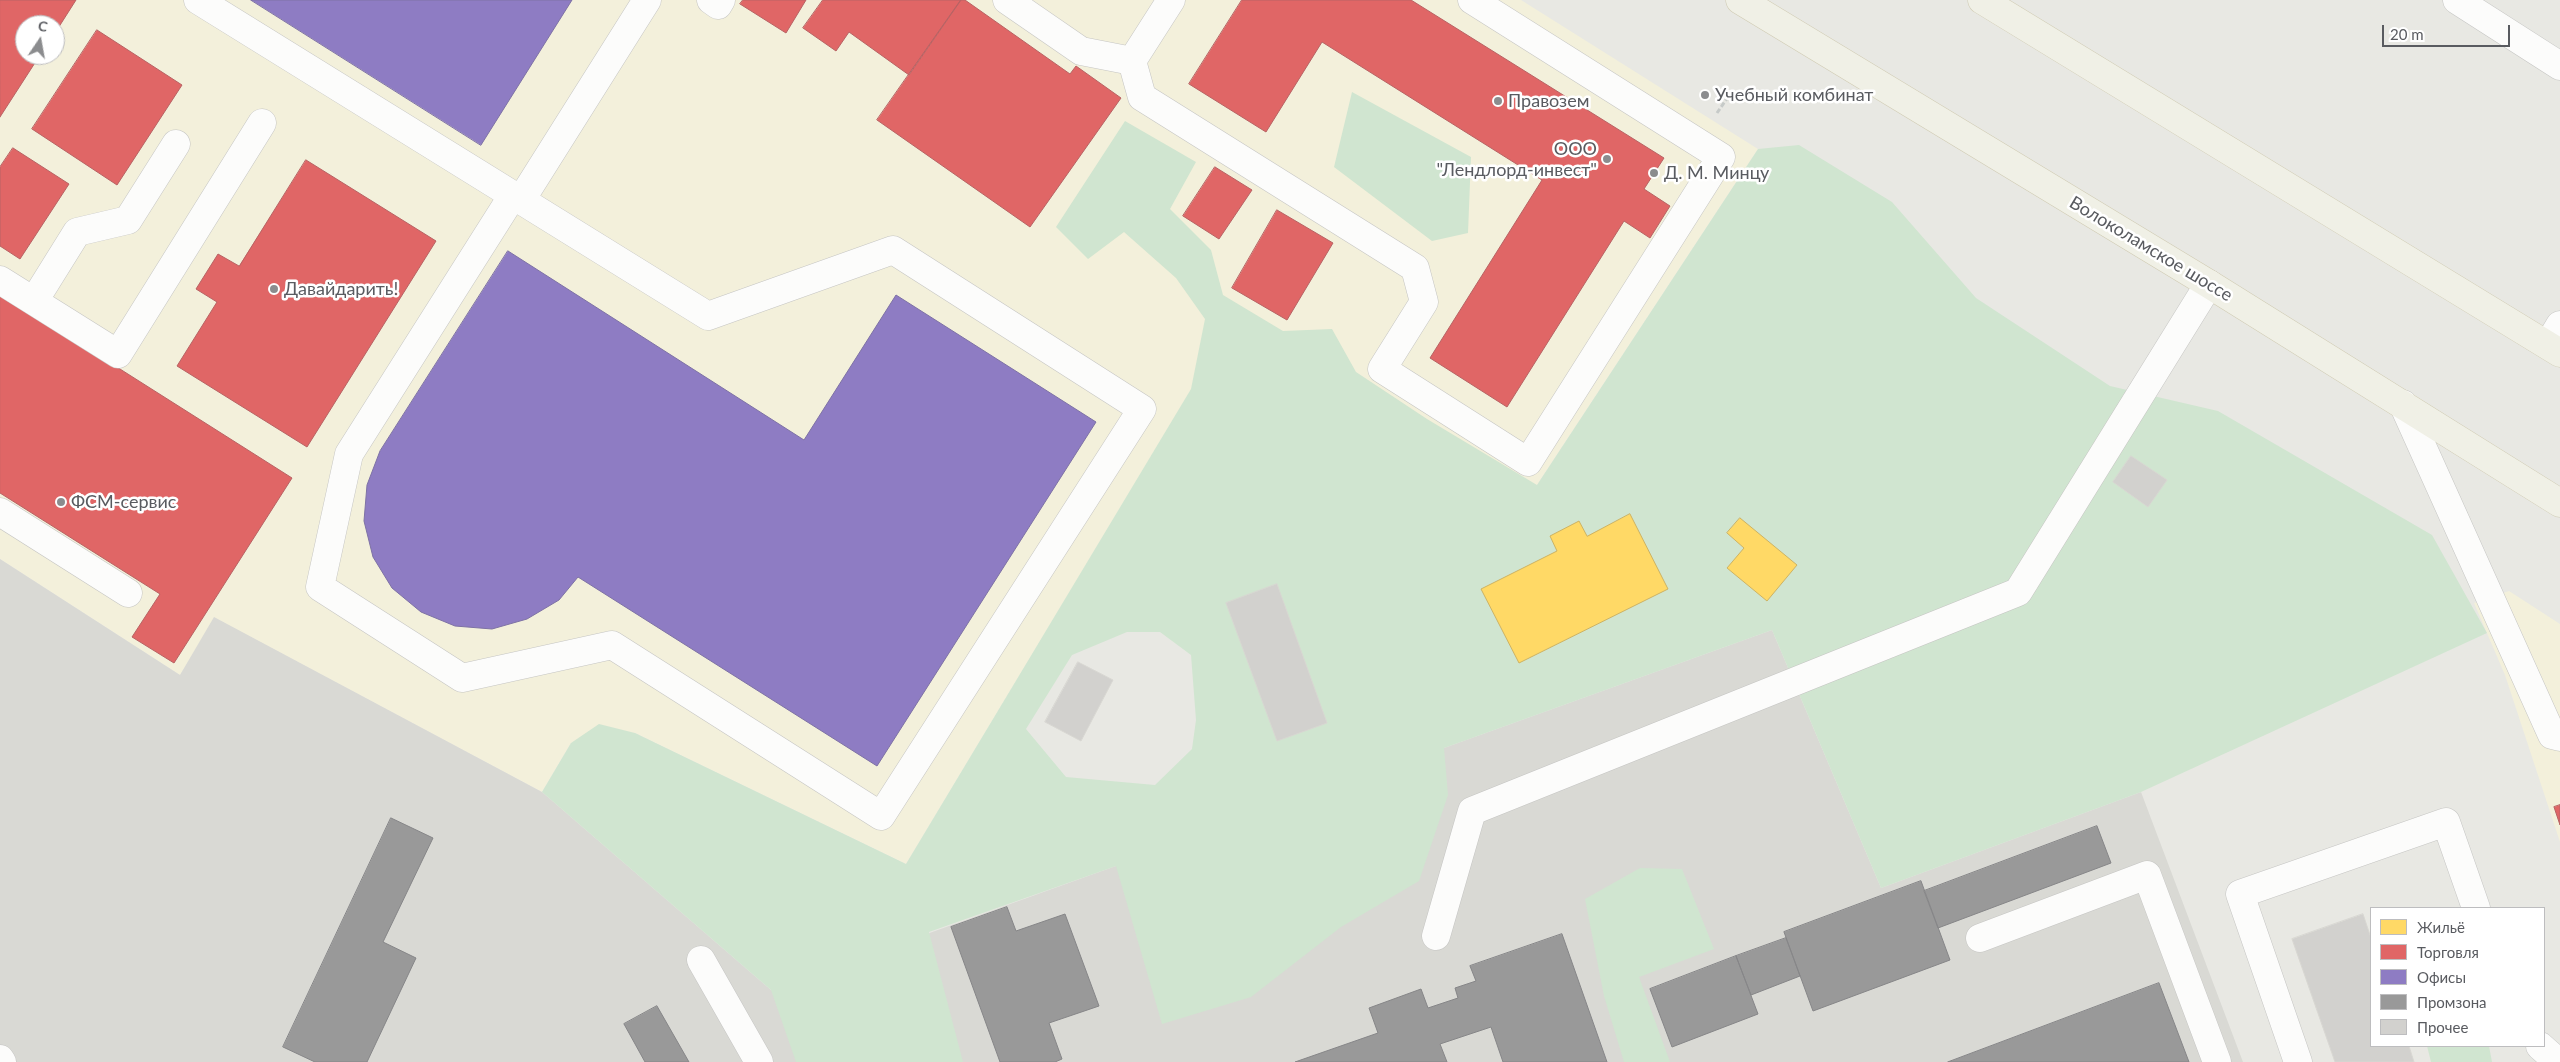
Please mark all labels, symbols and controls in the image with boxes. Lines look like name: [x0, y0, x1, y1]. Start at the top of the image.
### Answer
north arrow: [15, 15, 65, 65]
scale bar: [2385, 15, 2512, 47]
text: С: [37, 17, 49, 35]
text: 20 m: [2390, 25, 2424, 43]
place label: Учебный комбинат: [1715, 84, 1873, 106]
marker: Учебный комбинат: [1699, 89, 1711, 101]
place label: Правозем: [1508, 90, 1589, 112]
marker: Правозем: [1492, 95, 1504, 107]
place label: ООО "Лендлорд-инвест": [1436, 138, 1597, 180]
marker: ООО "Лендлорд-инвест": [1601, 153, 1613, 165]
place label: Д. М. Минцу: [1664, 162, 1769, 184]
marker: Д. М. Минцу: [1648, 167, 1660, 179]
street label: Волоколамское шоссе: [2066, 192, 2236, 306]
place label: Давайдарить!: [284, 278, 398, 300]
marker: Давайдарить!: [268, 283, 280, 295]
place label: ФСМ-сервис: [71, 491, 176, 513]
marker: ФСМ-сервис: [55, 496, 67, 508]
legend: [2370, 907, 2545, 1047]
text: Жильё: [2417, 918, 2465, 936]
text: Торговля: [2417, 943, 2479, 961]
text: Офисы: [2417, 968, 2466, 986]
text: Промзона: [2417, 993, 2487, 1011]
text: Прочее: [2417, 1018, 2468, 1036]

